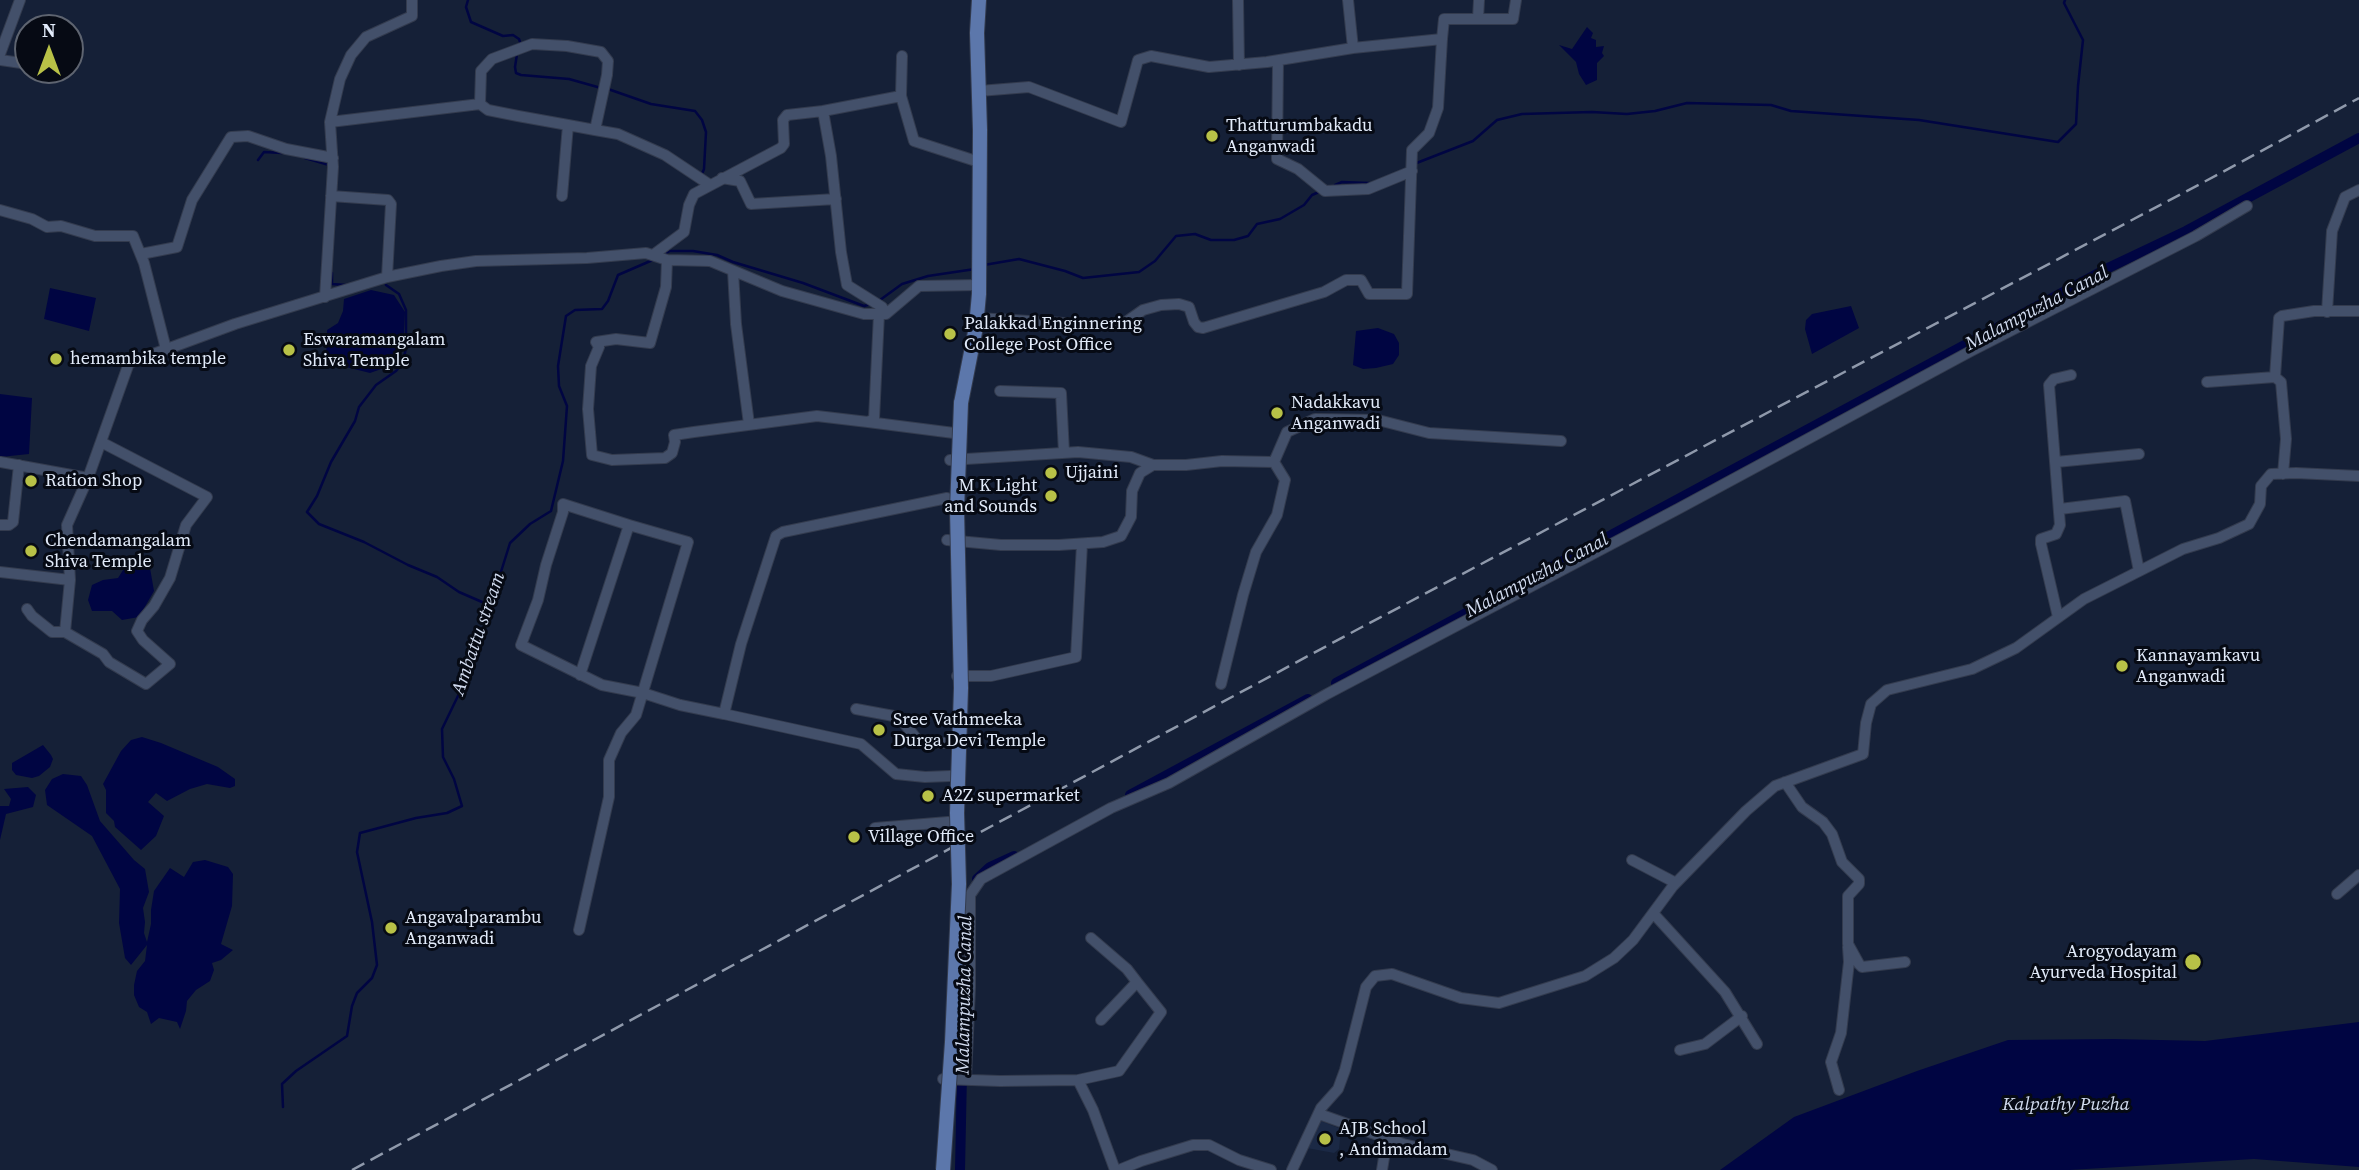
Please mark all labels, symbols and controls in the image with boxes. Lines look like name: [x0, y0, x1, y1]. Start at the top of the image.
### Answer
north arrow: [14, 14, 84, 84]
text: N: [42, 17, 56, 43]
place label: Thatturumbakadu Anganwadi: [1226, 115, 1373, 158]
marker: Thatturumbakadu Anganwadi: [1204, 128, 1220, 144]
water label: Malampuzha Canal: [1961, 262, 2113, 356]
place label: Palakkad Enginnering College Post Office: [964, 313, 1142, 356]
marker: Palakkad Enginnering College Post Office: [942, 326, 958, 342]
place label: Eswaramangalam Shiva Temple: [303, 329, 445, 372]
marker: Eswaramangalam Shiva Temple: [281, 342, 297, 358]
place label: hemambika temple: [70, 348, 226, 370]
marker: hemambika temple: [48, 351, 64, 367]
place label: Nadakkavu Anganwadi: [1291, 392, 1380, 434]
marker: Nadakkavu Anganwadi: [1269, 405, 1285, 421]
place label: Ujjaini: [1065, 462, 1118, 484]
marker: Ujjaini: [1043, 465, 1059, 481]
place label: Ration Shop: [45, 470, 142, 492]
marker: Ration Shop: [23, 473, 39, 489]
place label: M K Light and Sounds: [944, 475, 1037, 518]
marker: M K Light and Sounds: [1043, 488, 1059, 504]
water label: Malampuzha Canal: [1461, 529, 1613, 623]
place label: Chendamangalam Shiva Temple: [45, 530, 191, 572]
marker: Chendamangalam Shiva Temple: [23, 543, 39, 559]
water label: Ambattu stream: [447, 570, 511, 698]
place label: Kannayamkavu Anganwadi: [2136, 645, 2260, 688]
marker: Kannayamkavu Anganwadi: [2114, 658, 2130, 674]
place label: Sree Vathmeeka Durga Devi Temple: [893, 709, 1046, 752]
marker: Sree Vathmeeka Durga Devi Temple: [871, 722, 887, 738]
place label: A2Z supermarket: [942, 785, 1080, 807]
marker: A2Z supermarket: [920, 788, 936, 804]
place label: Village Office: [868, 826, 974, 848]
marker: Village Office: [846, 829, 862, 845]
place label: Angavalparambu Anganwadi: [405, 907, 542, 950]
water label: Malampuzha Canal: [952, 915, 978, 1075]
marker: Angavalparambu Anganwadi: [383, 920, 399, 936]
place label: Arogyodayam Ayurveda Hospital: [2030, 941, 2177, 984]
marker: Arogyodayam Ayurveda Hospital: [2183, 952, 2203, 972]
water label: Kalpathy Puzha: [2002, 1094, 2130, 1116]
place label: AJB School , Andimadam: [1339, 1118, 1448, 1160]
marker: AJB School , Andimadam: [1317, 1131, 1333, 1147]

